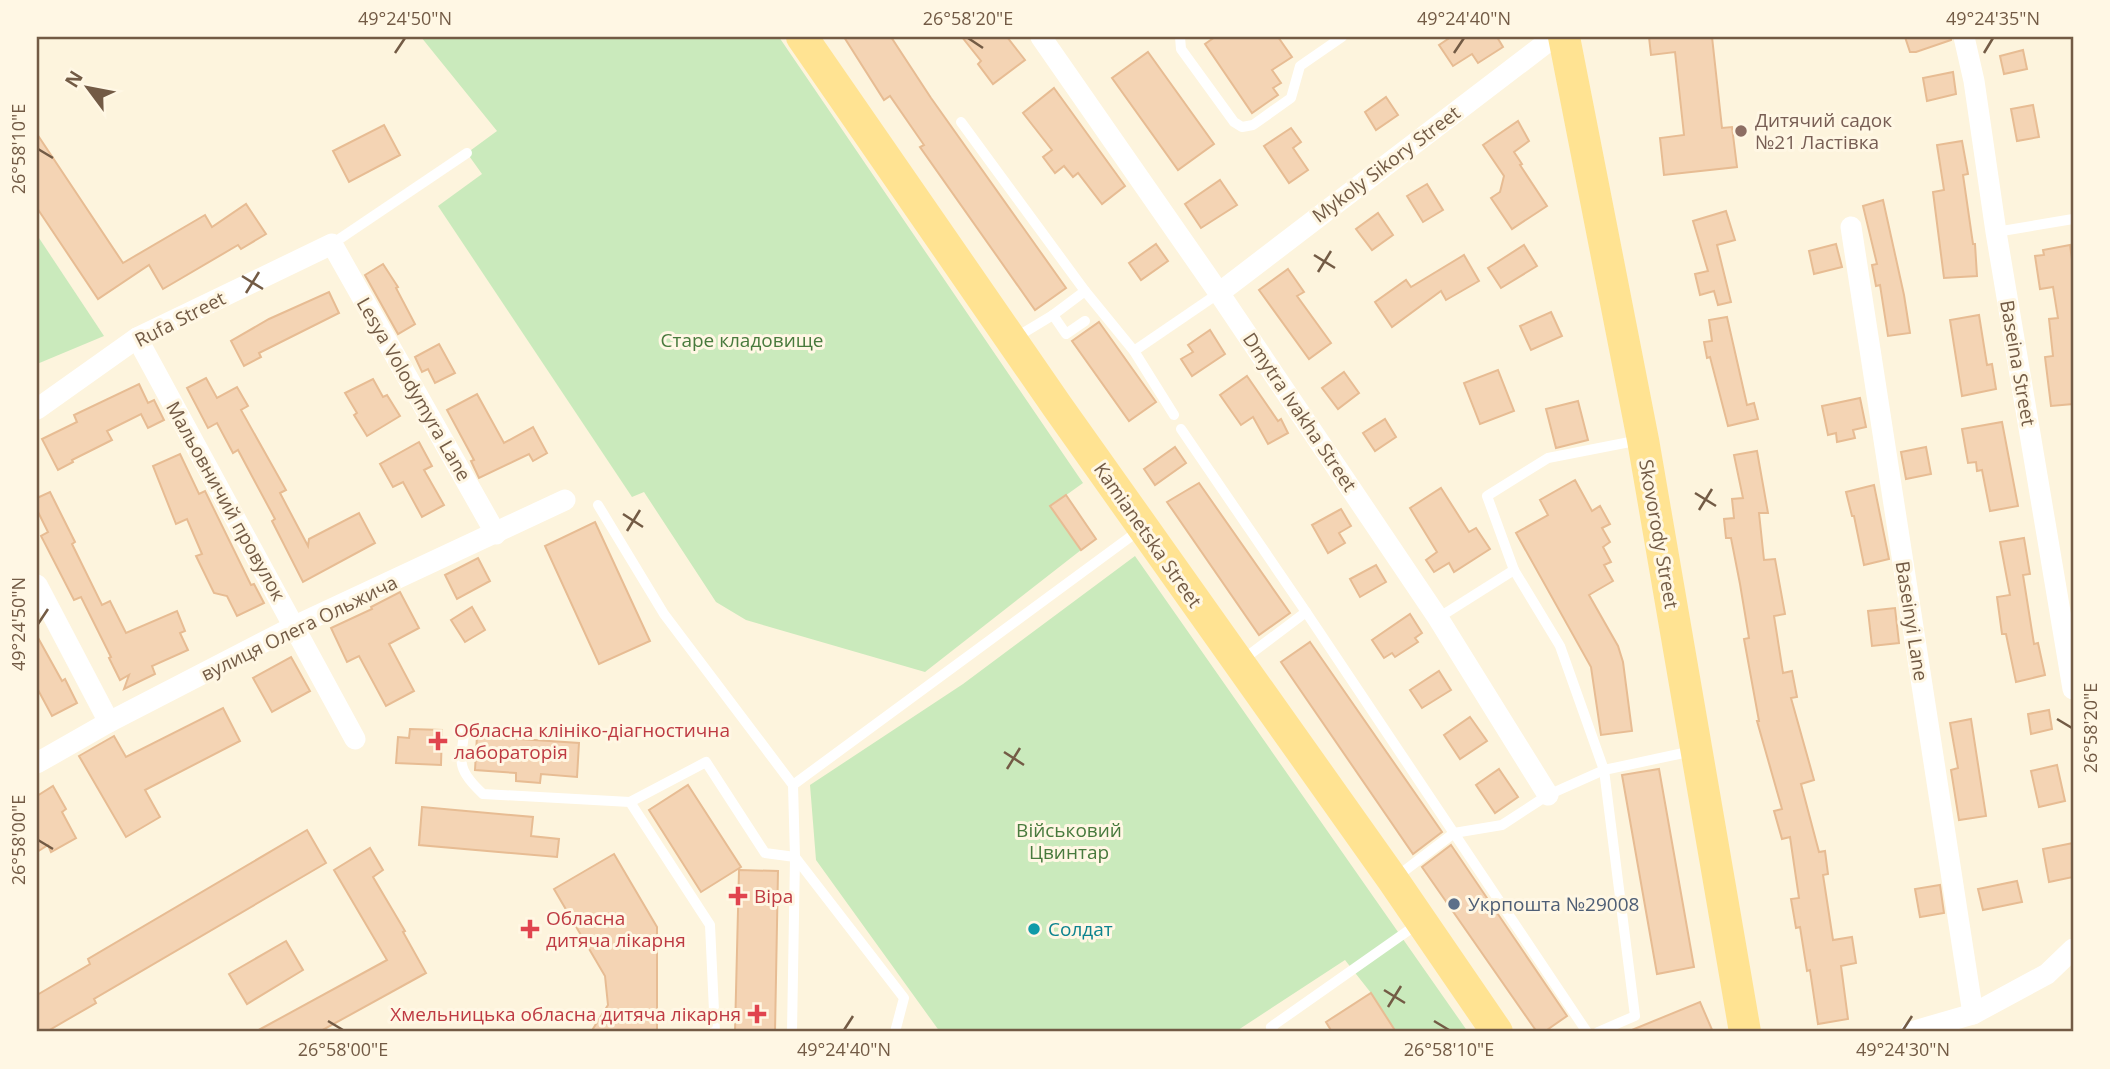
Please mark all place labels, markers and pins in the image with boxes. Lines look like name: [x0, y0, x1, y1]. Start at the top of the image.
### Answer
place label: Дитячий садок №21 Ластівка: [1755, 107, 1892, 155]
marker: Дитячий садок №21 Ластівка: [1733, 123, 1749, 139]
place label: Обласна клініко-діагностична лабораторія: [454, 717, 730, 765]
marker: Обласна клініко-діагностична лабораторія: [428, 731, 448, 751]
place label: Віра: [754, 883, 793, 909]
marker: Віра: [728, 886, 748, 906]
place label: Укрпошта №29008: [1468, 891, 1639, 917]
marker: Укрпошта №29008: [1446, 896, 1462, 912]
place label: Обласна дитяча лікарня: [546, 905, 686, 953]
place label: Солдат: [1048, 916, 1113, 942]
marker: Обласна дитяча лікарня: [520, 919, 540, 939]
marker: Солдат: [1026, 921, 1042, 937]
place label: Хмельницька обласна дитяча лікарня: [390, 1001, 741, 1027]
marker: Хмельницька обласна дитяча лікарня: [747, 1004, 767, 1024]

